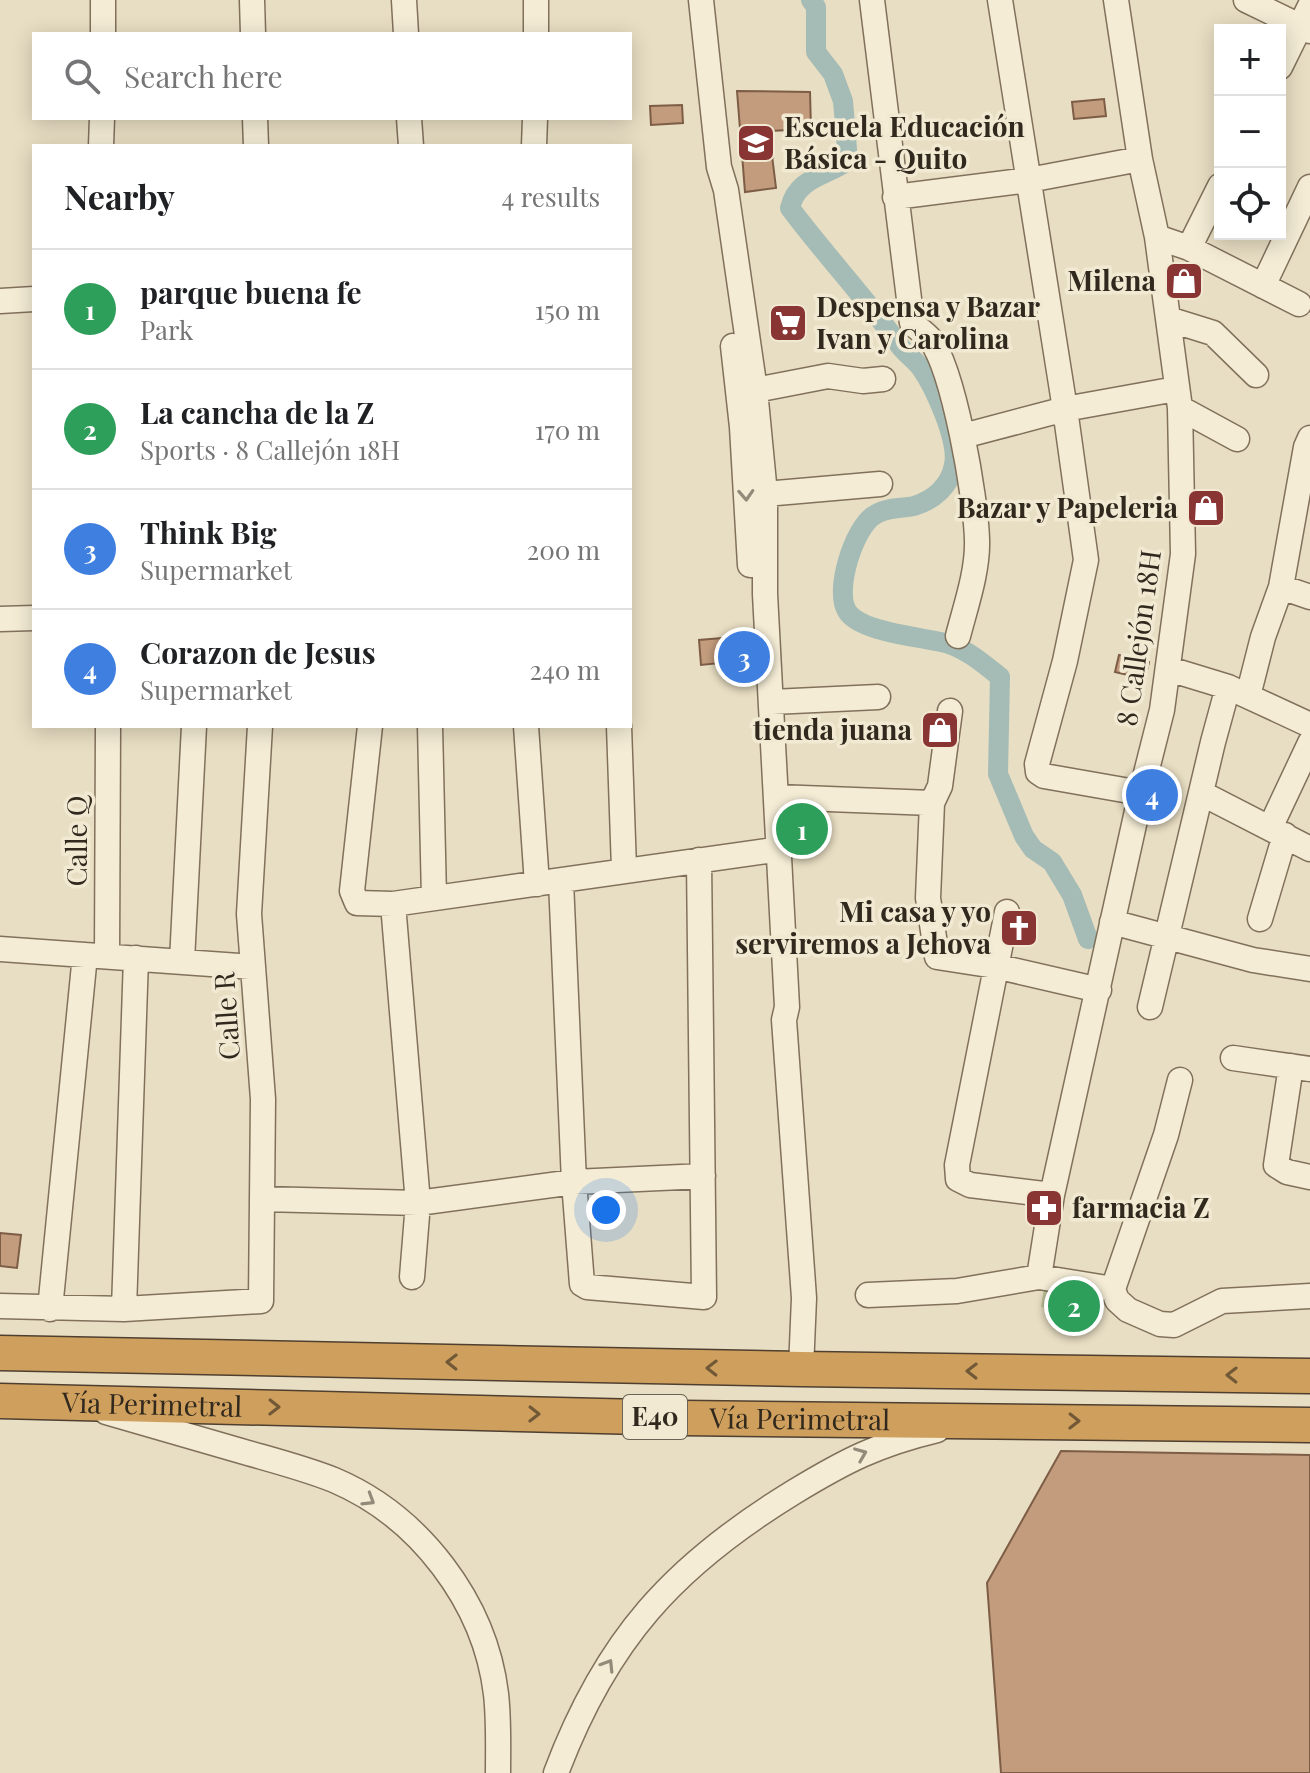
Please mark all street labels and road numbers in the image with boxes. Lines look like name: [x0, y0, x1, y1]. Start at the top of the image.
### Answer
street label: 8 Callejón 18H: [1107, 547, 1168, 728]
street label: Calle Q: [57, 794, 94, 886]
street label: Calle R: [204, 970, 247, 1061]
street label: Vía Perimetral: [60, 1383, 243, 1424]
road number: E40: [623, 1395, 687, 1439]
street label: Vía Perimetral: [708, 1398, 890, 1437]

